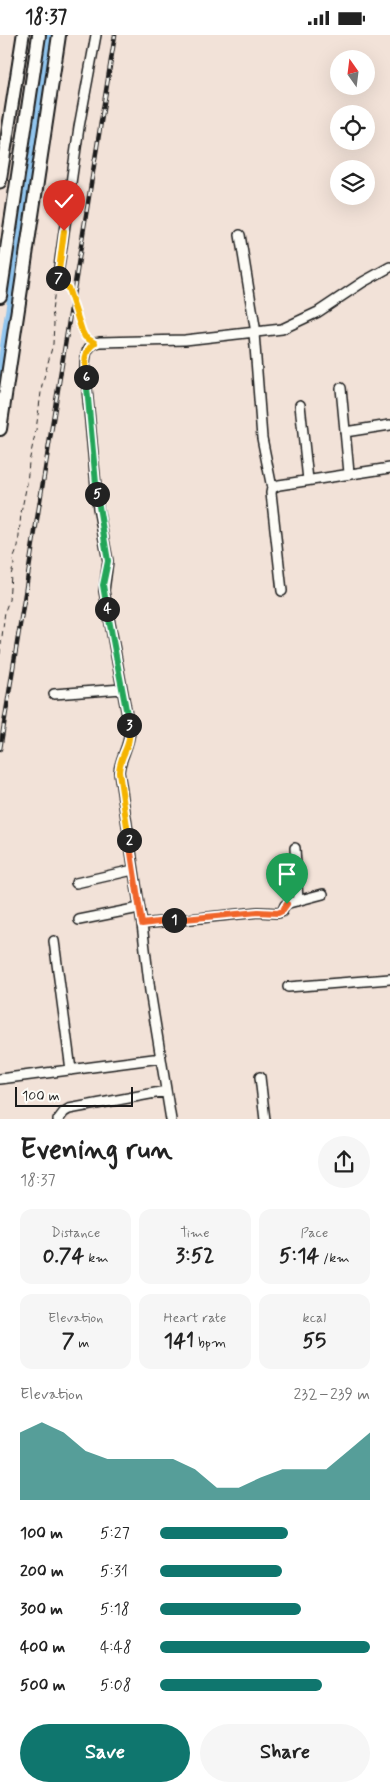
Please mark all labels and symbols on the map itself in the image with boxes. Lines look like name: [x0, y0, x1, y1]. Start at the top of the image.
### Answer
north arrow: [330, 50, 375, 95]
pin: [43, 180, 85, 231]
pin: 7: [46, 265, 70, 291]
pin: 6: [74, 365, 98, 389]
pin: 5: [84, 481, 110, 507]
pin: 4: [94, 597, 120, 621]
pin: 3: [116, 713, 142, 737]
pin: 2: [116, 827, 142, 853]
pin: [266, 853, 308, 904]
pin: 1: [162, 907, 186, 933]
scale bar: [15, 1085, 132, 1108]

